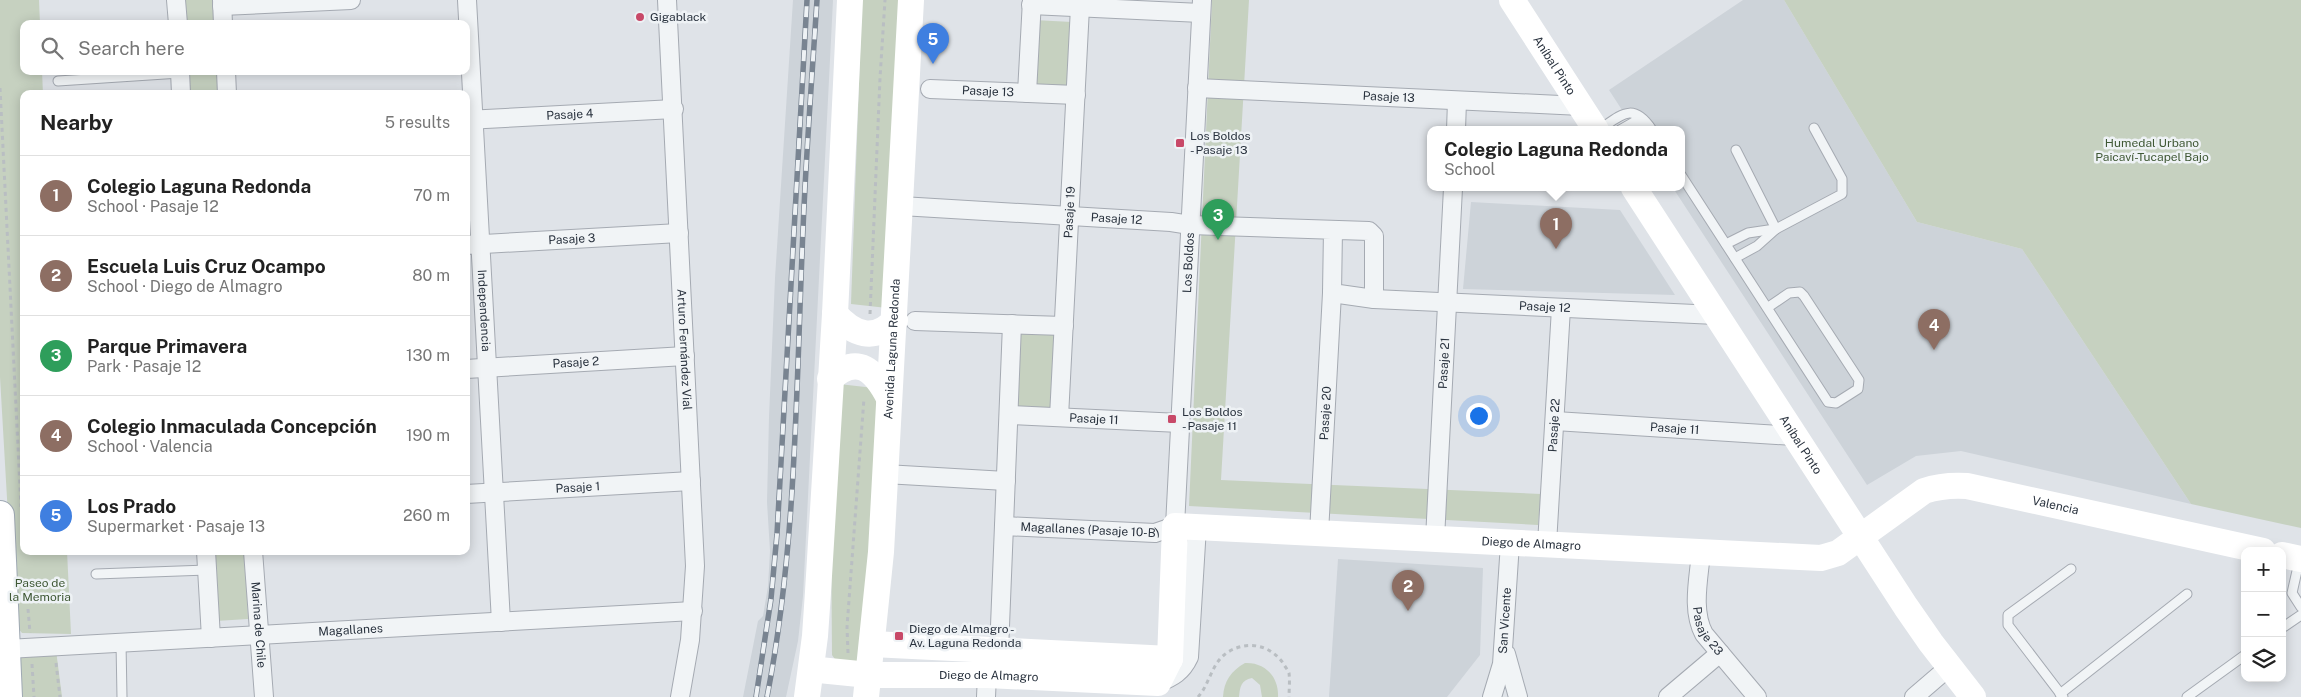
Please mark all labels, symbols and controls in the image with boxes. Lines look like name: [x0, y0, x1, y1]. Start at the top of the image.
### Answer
place label: Gigablack: [650, 10, 706, 24]
marker: Gigablack: [634, 11, 646, 23]
search box: [20, 20, 470, 75]
pin: 5: [917, 23, 949, 64]
street label: Aníbal Pinto: [1530, 33, 1579, 98]
icon: search: [38, 34, 66, 62]
text: Search here: [78, 37, 185, 59]
street label: Pasaje 13: [962, 83, 1014, 99]
street label: Pasaje 13: [1362, 89, 1415, 105]
street label: Pasaje 4: [546, 106, 594, 123]
text: Nearby: [40, 110, 113, 135]
text: 5 results: [385, 113, 450, 132]
popup: [1427, 126, 1685, 191]
place label: Los Boldos - Pasaje 13: [1190, 129, 1251, 157]
park label: Humedal Urbano Paicaví-Tucapel Bajo: [2095, 136, 2209, 164]
marker: Los Boldos - Pasaje 13: [1174, 137, 1186, 149]
text: Colegio Laguna Redonda: [1444, 138, 1668, 160]
text: School: [1444, 160, 1495, 179]
text: Colegio Laguna Redonda: [87, 175, 311, 197]
text: 1: [53, 186, 59, 205]
text: 70 m: [413, 186, 450, 205]
street label: Pasaje 19: [1061, 186, 1078, 239]
text: School · Pasaje 12: [87, 197, 219, 216]
pin: 3: [1202, 199, 1234, 240]
pin: 1: [1540, 208, 1572, 249]
street label: Pasaje 12: [1090, 210, 1143, 227]
street label: Pasaje 3: [548, 231, 596, 247]
street label: Los Boldos: [1180, 232, 1197, 293]
text: Escuela Luis Cruz Ocampo: [87, 255, 326, 277]
text: 2: [51, 266, 61, 285]
text: 80 m: [412, 266, 450, 285]
street label: Independencia: [475, 269, 493, 352]
text: School · Diego de Almagro: [87, 277, 283, 296]
street label: Avenida Laguna Redonda: [881, 278, 903, 420]
street label: Arturo Fernández Vial: [674, 289, 694, 411]
street label: Pasaje 12: [1519, 299, 1571, 315]
pin: 4: [1918, 309, 1950, 350]
text: Parque Primavera: [87, 335, 247, 357]
street label: Pasaje 21: [1436, 337, 1452, 389]
text: 3: [51, 346, 61, 365]
text: 130 m: [406, 346, 450, 365]
street label: Pasaje 2: [552, 354, 600, 371]
text: Park · Pasaje 12: [87, 357, 201, 376]
street label: Pasaje 20: [1317, 386, 1334, 441]
street label: Pasaje 22: [1545, 398, 1563, 453]
your location: [1466, 403, 1492, 429]
place label: Los Boldos - Pasaje 11: [1182, 405, 1243, 433]
street label: Pasaje 11: [1069, 411, 1119, 427]
marker: Los Boldos - Pasaje 11: [1166, 413, 1178, 425]
street label: Aníbal Pinto: [1776, 413, 1825, 477]
text: Colegio Inmaculada Concepción: [87, 415, 377, 437]
street label: Pasaje 11: [1650, 420, 1700, 437]
text: 4: [51, 426, 61, 445]
text: 190 m: [406, 426, 450, 445]
text: School · Valencia: [87, 437, 213, 456]
street label: Pasaje 1: [555, 479, 600, 496]
street label: Valencia: [2031, 494, 2080, 517]
text: Los Prado: [87, 495, 176, 517]
text: 5: [51, 506, 61, 525]
text: 260 m: [403, 506, 450, 525]
text: Supermarket · Pasaje 13: [87, 517, 265, 536]
street label: Magallanes (Pasaje 10-B): [1020, 520, 1162, 540]
street label: Diego de Almagro: [1481, 534, 1582, 553]
map controls: [2241, 547, 2286, 682]
button: +: [2241, 547, 2286, 592]
pin: 2: [1392, 570, 1424, 611]
park label: Paseo de la Memoria: [9, 576, 71, 604]
street label: Marina de Chile: [248, 581, 269, 669]
street label: San Vicente: [1496, 587, 1514, 654]
button: −: [2241, 592, 2286, 637]
street label: Pasaje 23: [1690, 606, 1726, 658]
street label: Magallanes: [318, 621, 383, 639]
place label: Diego de Almagro - Av. Laguna Redonda: [909, 622, 1021, 650]
marker: Diego de Almagro - Av. Laguna Redonda: [893, 630, 905, 642]
button: layers: [2241, 637, 2286, 682]
street label: Diego de Almagro: [939, 668, 1039, 684]

